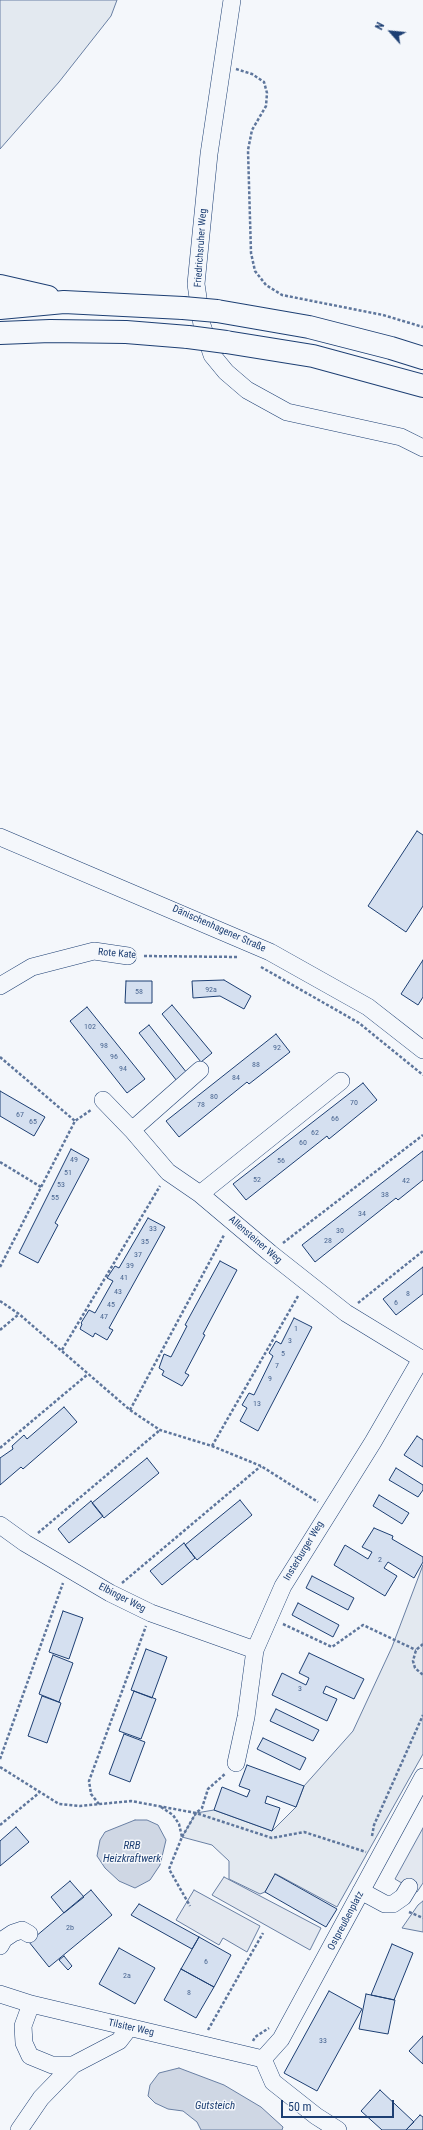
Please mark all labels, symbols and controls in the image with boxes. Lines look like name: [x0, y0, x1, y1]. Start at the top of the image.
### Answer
north arrow: [371, 12, 411, 52]
text: N: [373, 20, 387, 32]
street label: Friedrichsruher Weg: [192, 208, 210, 288]
street label: Dänischenhagener Straße: [170, 903, 268, 955]
street label: Rote Kate: [97, 946, 137, 962]
house number: 92a: [205, 985, 217, 995]
house number: 58: [135, 987, 143, 997]
house number: 102: [84, 1022, 96, 1032]
house number: 98: [100, 1041, 108, 1051]
house number: 92: [273, 1043, 281, 1053]
house number: 96: [110, 1052, 118, 1062]
house number: 88: [252, 1060, 260, 1070]
house number: 94: [119, 1064, 127, 1074]
house number: 84: [232, 1073, 240, 1083]
house number: 80: [210, 1092, 218, 1102]
house number: 70: [350, 1098, 358, 1108]
house number: 78: [197, 1100, 205, 1110]
house number: 67: [16, 1110, 24, 1120]
house number: 66: [331, 1114, 339, 1124]
house number: 65: [29, 1117, 37, 1127]
house number: 62: [311, 1128, 319, 1138]
house number: 60: [299, 1138, 307, 1148]
house number: 49: [70, 1155, 78, 1165]
house number: 56: [277, 1156, 285, 1166]
house number: 51: [64, 1168, 72, 1178]
house number: 52: [253, 1175, 261, 1185]
house number: 42: [402, 1176, 410, 1186]
house number: 53: [57, 1180, 65, 1190]
house number: 38: [381, 1190, 389, 1200]
house number: 55: [51, 1193, 59, 1203]
house number: 34: [358, 1209, 366, 1219]
street label: Allensteiner Weg: [226, 1214, 284, 1266]
house number: 33: [149, 1224, 157, 1234]
house number: 30: [336, 1226, 344, 1236]
house number: 28: [324, 1236, 332, 1246]
house number: 35: [141, 1237, 149, 1247]
house number: 37: [134, 1250, 142, 1260]
house number: 39: [126, 1261, 134, 1271]
house number: 41: [120, 1273, 128, 1283]
house number: 43: [114, 1287, 122, 1297]
house number: 8: [406, 1289, 410, 1299]
house number: 6: [394, 1298, 398, 1308]
house number: 45: [107, 1300, 115, 1310]
house number: 47: [100, 1312, 108, 1322]
house number: 1: [294, 1324, 298, 1334]
house number: 3: [288, 1336, 292, 1346]
house number: 5: [281, 1349, 285, 1359]
house number: 7: [275, 1361, 279, 1371]
house number: 9: [268, 1374, 272, 1384]
house number: 13: [253, 1399, 261, 1409]
street label: Insterburger Weg: [282, 1519, 326, 1583]
house number: 2: [378, 1555, 382, 1565]
street label: Elbinger Weg: [96, 1581, 148, 1615]
house number: 3: [298, 1684, 302, 1694]
water label: RRB Heizkraftwerk: [103, 1839, 161, 1865]
street label: Ostpreußenplatz: [325, 1889, 367, 1953]
house number: 2b: [66, 1923, 74, 1933]
house number: 6: [204, 1957, 208, 1967]
house number: 2a: [123, 1971, 131, 1981]
house number: 8: [187, 1988, 191, 1998]
street label: Tilsiter Weg: [107, 2017, 155, 2039]
house number: 33: [319, 2036, 327, 2046]
scale bar: [283, 2092, 396, 2118]
water label: Gutsteich: [195, 2099, 235, 2113]
text: 50 m: [288, 2100, 312, 2114]

